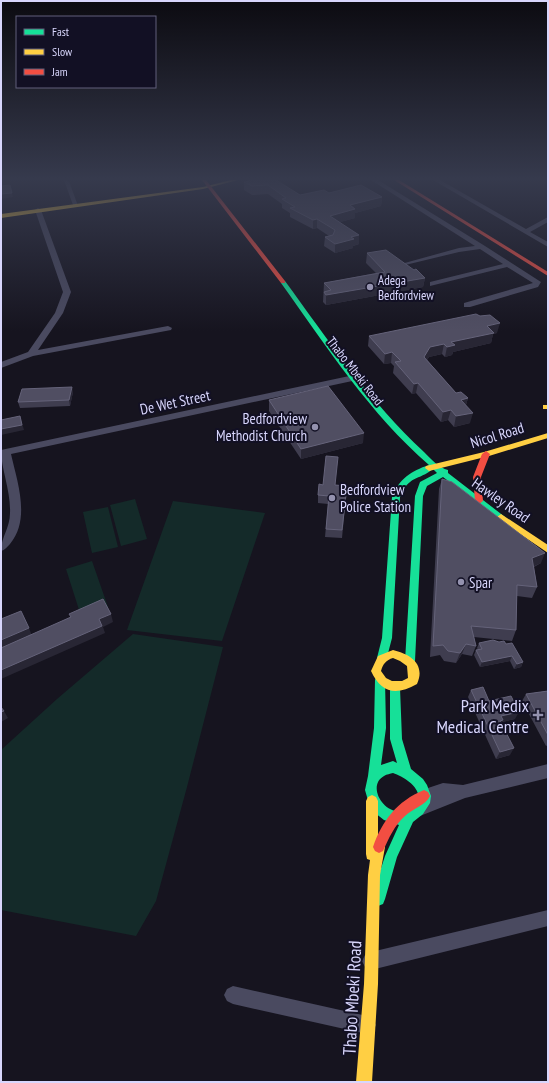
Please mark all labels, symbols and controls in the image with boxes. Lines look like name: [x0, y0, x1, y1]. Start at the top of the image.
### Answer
legend: [16, 16, 156, 88]
text: Fast: [52, 24, 70, 39]
text: Slow: [52, 44, 73, 59]
text: Jam: [51, 64, 68, 79]
place label: Adega Bedfordview: [378, 272, 434, 304]
marker: Adega Bedfordview: [365, 282, 375, 292]
street label: Thabo Mbeki Road: [323, 333, 387, 409]
street label: De Wet Street: [138, 385, 212, 419]
place label: Bedfordview Methodist Church: [216, 409, 307, 445]
street label: Nicol Road: [468, 418, 526, 452]
marker: Bedfordview Methodist Church: [310, 422, 320, 432]
street label: Hawley Road: [468, 473, 534, 527]
place label: Bedfordview Police Station: [340, 480, 411, 516]
marker: Bedfordview Police Station: [327, 493, 337, 503]
place label: Spar: [469, 573, 493, 592]
marker: Spar: [456, 577, 466, 587]
place label: Park Medix Medical Centre: [436, 694, 530, 738]
marker: Park Medix Medical Centre: [532, 709, 544, 721]
street label: Thabo Mbeki Road: [338, 940, 366, 1056]

